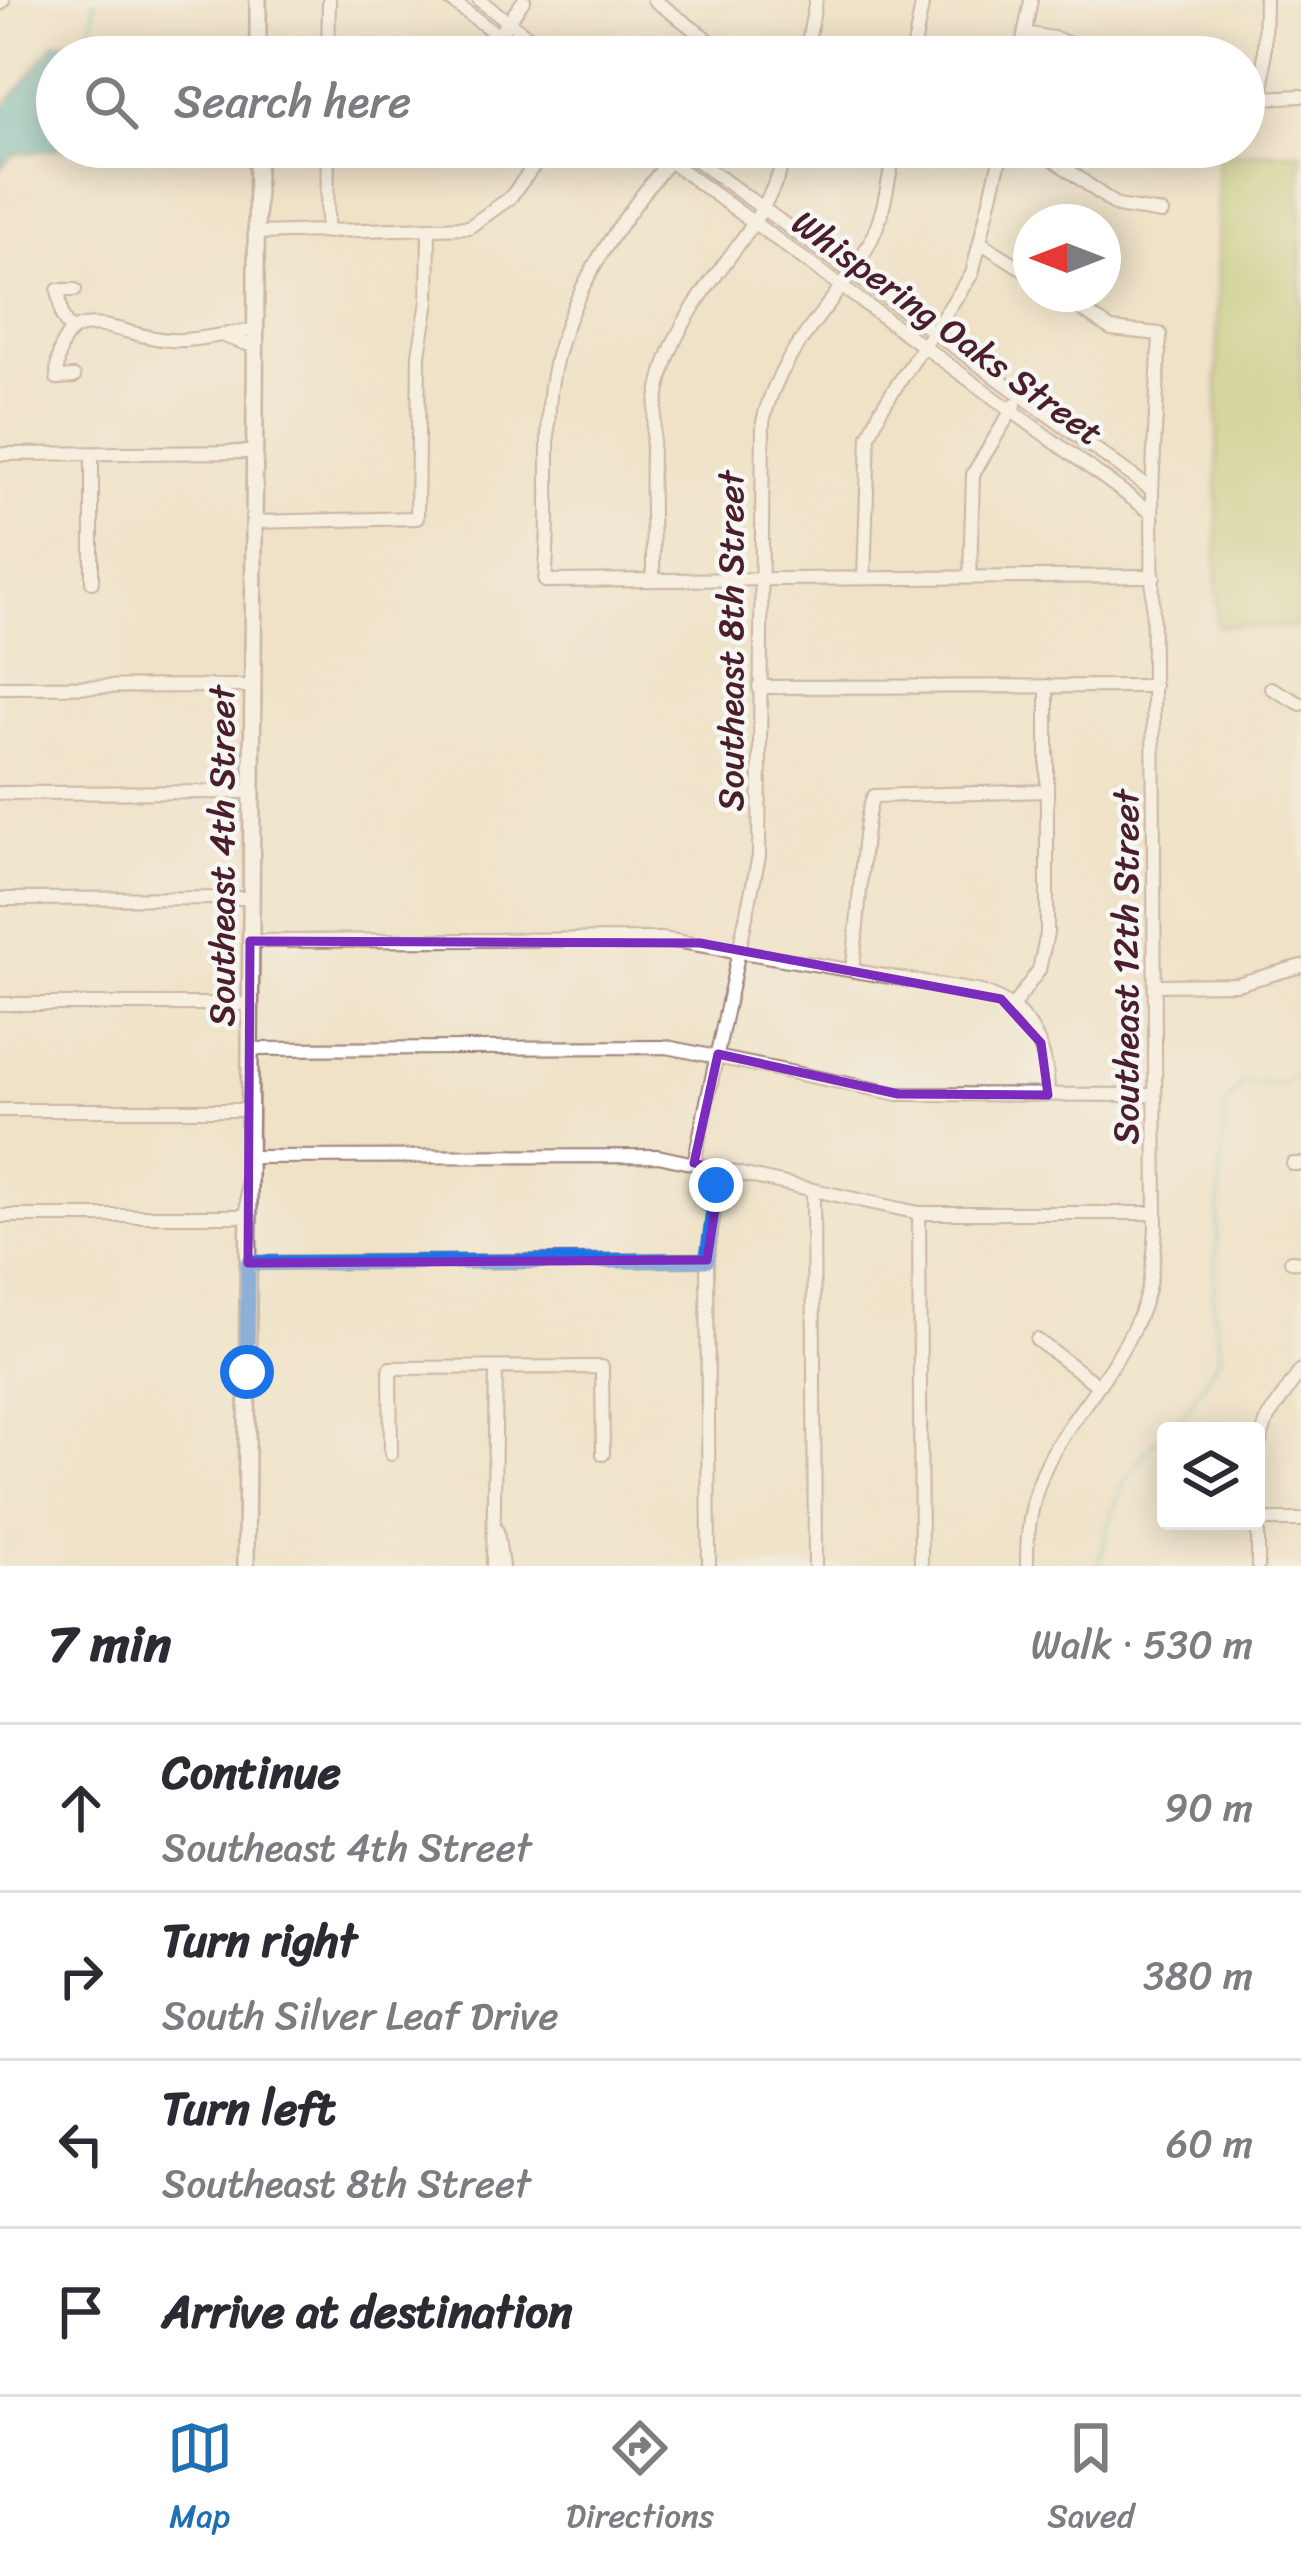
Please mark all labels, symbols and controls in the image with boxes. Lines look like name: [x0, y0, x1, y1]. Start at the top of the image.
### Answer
search box: [36, 36, 1265, 168]
text: Search here: [174, 62, 411, 142]
icon: search: [78, 69, 144, 135]
street label: Whispering Oaks Street: [778, 192, 1117, 463]
north arrow: [1013, 204, 1121, 312]
street label: Southeast 8th Street: [699, 469, 763, 811]
street label: Southeast 4th Street: [190, 684, 254, 1027]
street label: Southeast 12th Street: [1094, 788, 1158, 1144]
route end: [689, 1158, 743, 1212]
route start: [220, 1345, 274, 1399]
map controls: [1157, 1422, 1265, 1530]
button: layers: [1157, 1422, 1265, 1530]
text: 7 min: [48, 1599, 171, 1689]
text: Walk · 530 m: [1031, 1610, 1253, 1679]
text: Continue: [162, 1733, 341, 1813]
text: 90 m: [1164, 1773, 1253, 1842]
icon: ahead: [48, 1775, 114, 1841]
text: Southeast 4th Street: [162, 1813, 532, 1882]
text: Turn right: [162, 1901, 357, 1981]
text: 380 m: [1143, 1941, 1253, 2010]
icon: right: [48, 1943, 114, 2009]
text: South Silver Leaf Drive: [162, 1981, 558, 2050]
text: Turn left: [162, 2069, 335, 2149]
text: 60 m: [1166, 2109, 1253, 2178]
icon: left: [48, 2111, 114, 2177]
text: Southeast 8th Street: [162, 2149, 531, 2218]
text: Arrive at destination: [162, 2272, 572, 2352]
icon: arrive: [48, 2279, 114, 2345]
tab: Map: [167, 2415, 233, 2545]
tab: Directions: [566, 2415, 714, 2545]
tab: Saved: [1047, 2415, 1134, 2545]

